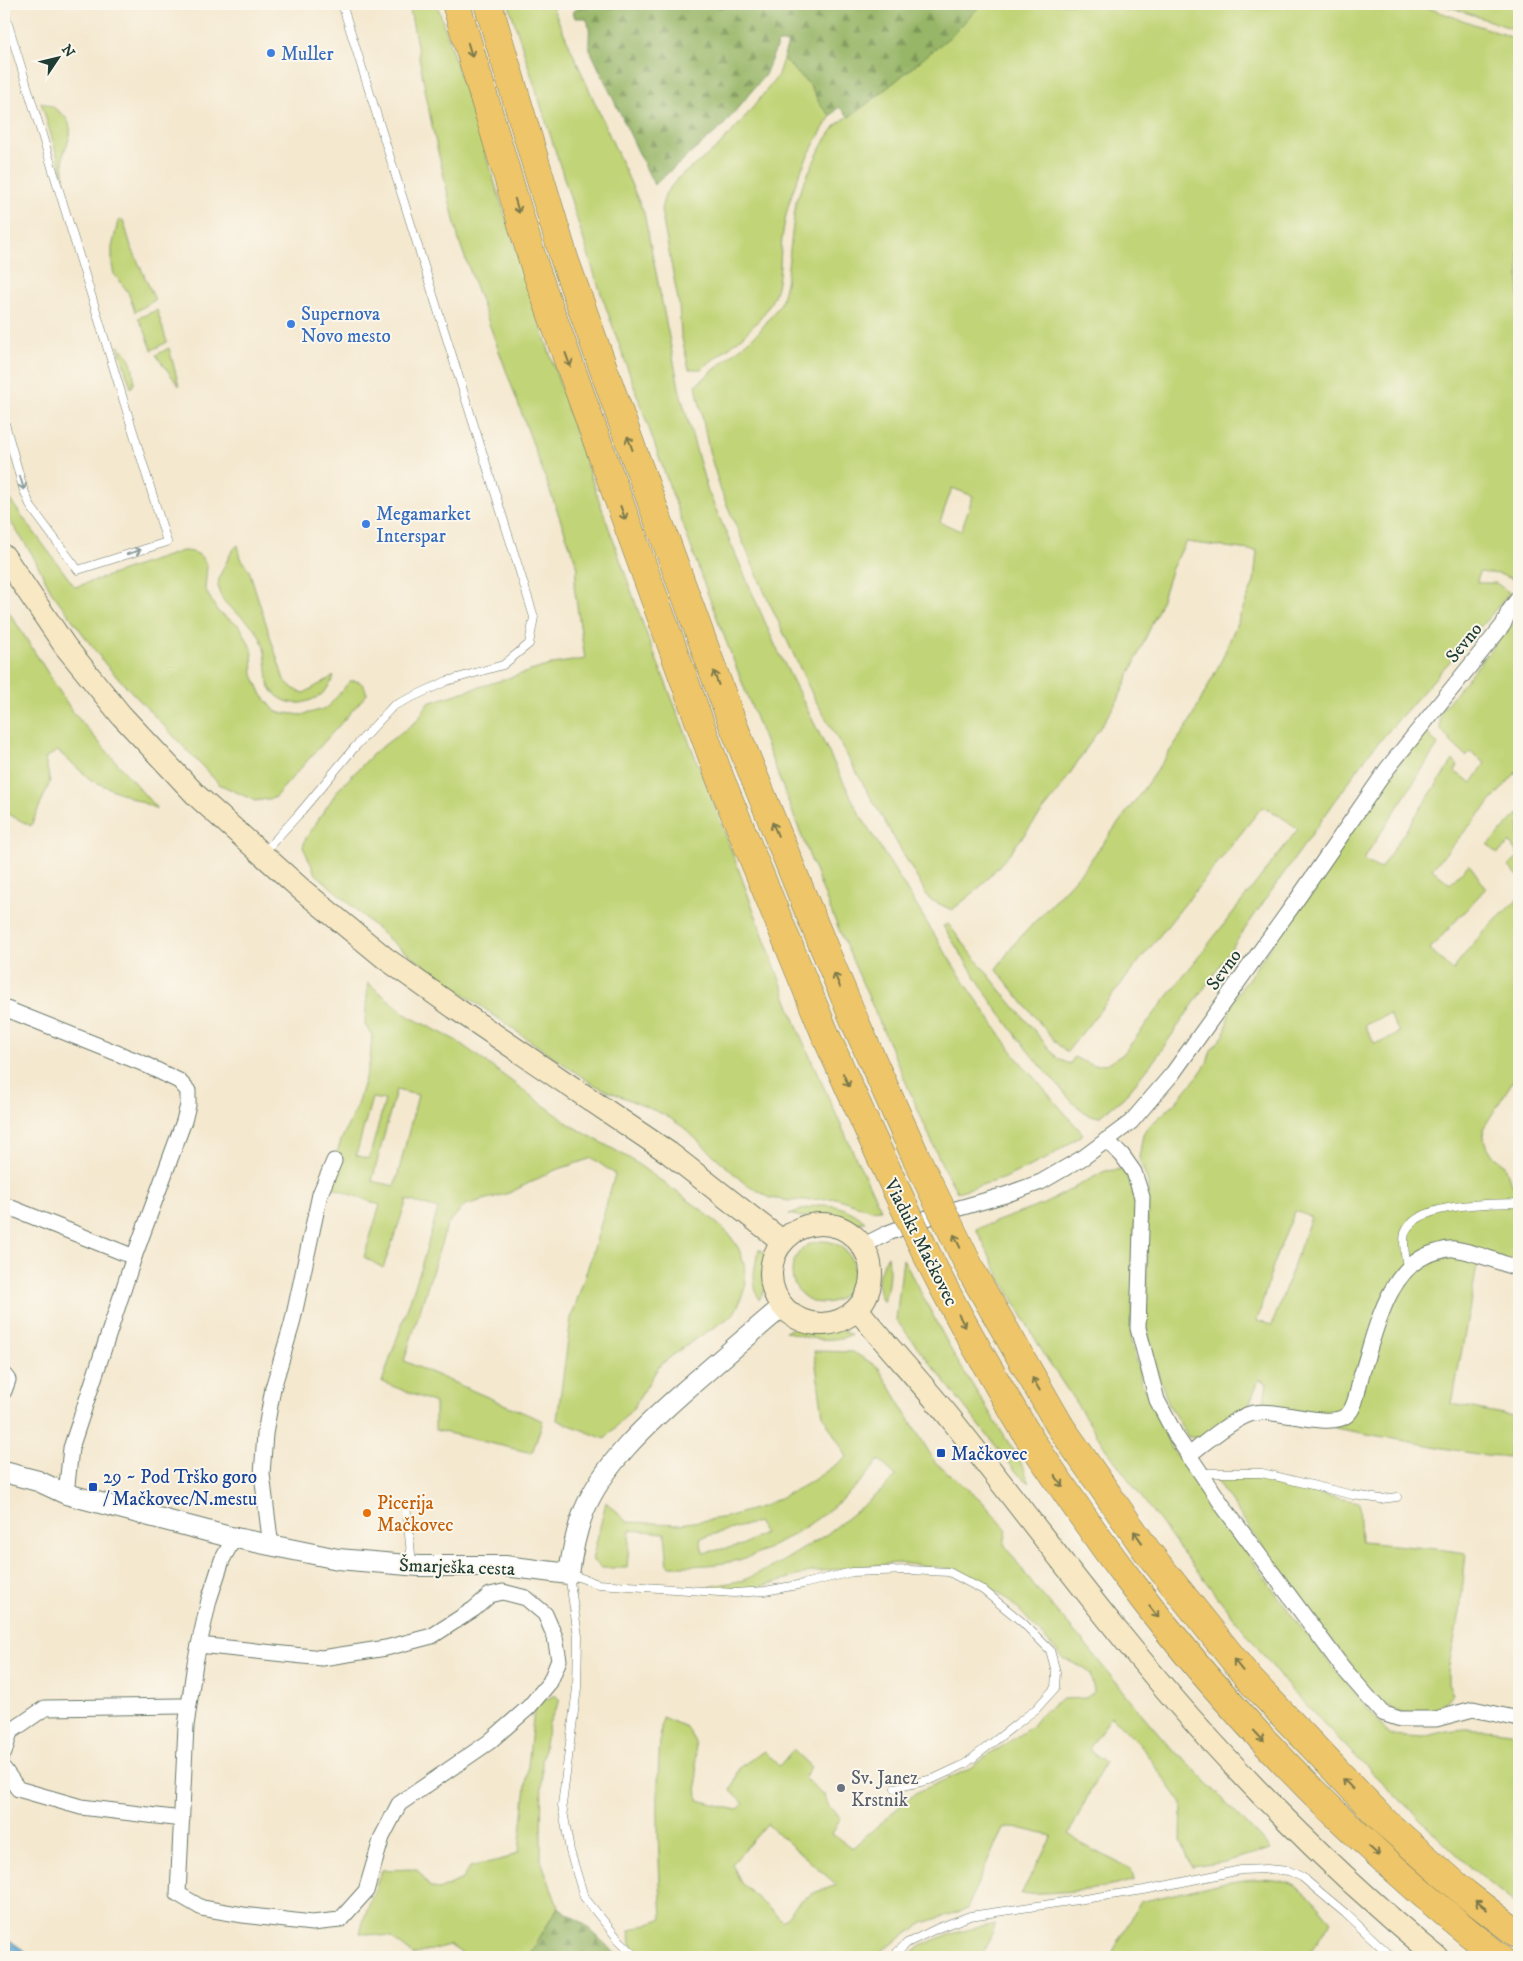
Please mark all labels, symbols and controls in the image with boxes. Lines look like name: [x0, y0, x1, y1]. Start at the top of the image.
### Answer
north arrow: [32, 32, 82, 82]
text: N: [57, 41, 79, 61]
one-way arrow: [465, 42, 475, 58]
place label: Muller: [281, 43, 334, 66]
marker: Muller: [265, 47, 277, 59]
one-way arrow: [512, 198, 522, 214]
place label: Supernova Novo mesto: [301, 303, 391, 348]
marker: Supernova Novo mesto: [285, 318, 297, 330]
one-way arrow: [564, 352, 573, 367]
one-way arrow: [625, 436, 634, 452]
one-way arrow: [18, 475, 28, 491]
place label: Megamarket Interspar: [376, 503, 471, 548]
one-way arrow: [619, 505, 628, 520]
marker: Megamarket Interspar: [360, 518, 372, 530]
one-way arrow: [126, 547, 142, 557]
street label: Sevno: [1441, 618, 1487, 668]
one-way arrow: [711, 671, 720, 686]
one-way arrow: [770, 822, 780, 837]
street label: Sevno: [1202, 945, 1247, 995]
one-way arrow: [832, 972, 841, 987]
one-way arrow: [841, 1072, 851, 1087]
street label: Viadukt Mačkovec: [878, 1174, 963, 1310]
one-way arrow: [952, 1234, 962, 1249]
one-way arrow: [958, 1313, 967, 1328]
one-way arrow: [1030, 1377, 1040, 1391]
place label: Mačkovec: [951, 1443, 1027, 1466]
marker: Mačkovec: [935, 1447, 947, 1459]
place label: 29 ~ Pod Trško goro / Mačkovec/N.mestu: [103, 1466, 257, 1511]
one-way arrow: [1054, 1473, 1064, 1487]
marker: 29 ~ Pod Trško goro / Mačkovec/N.mestu: [87, 1481, 99, 1493]
place label: Picerija Mačkovec: [377, 1492, 453, 1537]
marker: Picerija Mačkovec: [361, 1507, 373, 1519]
one-way arrow: [1133, 1530, 1143, 1544]
street label: Šmarješka cesta: [398, 1552, 516, 1581]
one-way arrow: [1149, 1605, 1160, 1618]
one-way arrow: [1232, 1659, 1243, 1672]
one-way arrow: [1253, 1730, 1265, 1743]
place label: Sv. Janez Krstnik: [851, 1767, 918, 1812]
one-way arrow: [1342, 1778, 1354, 1790]
marker: Sv. Janez Krstnik: [835, 1782, 847, 1794]
one-way arrow: [1368, 1845, 1381, 1857]
one-way arrow: [1475, 1900, 1488, 1911]

